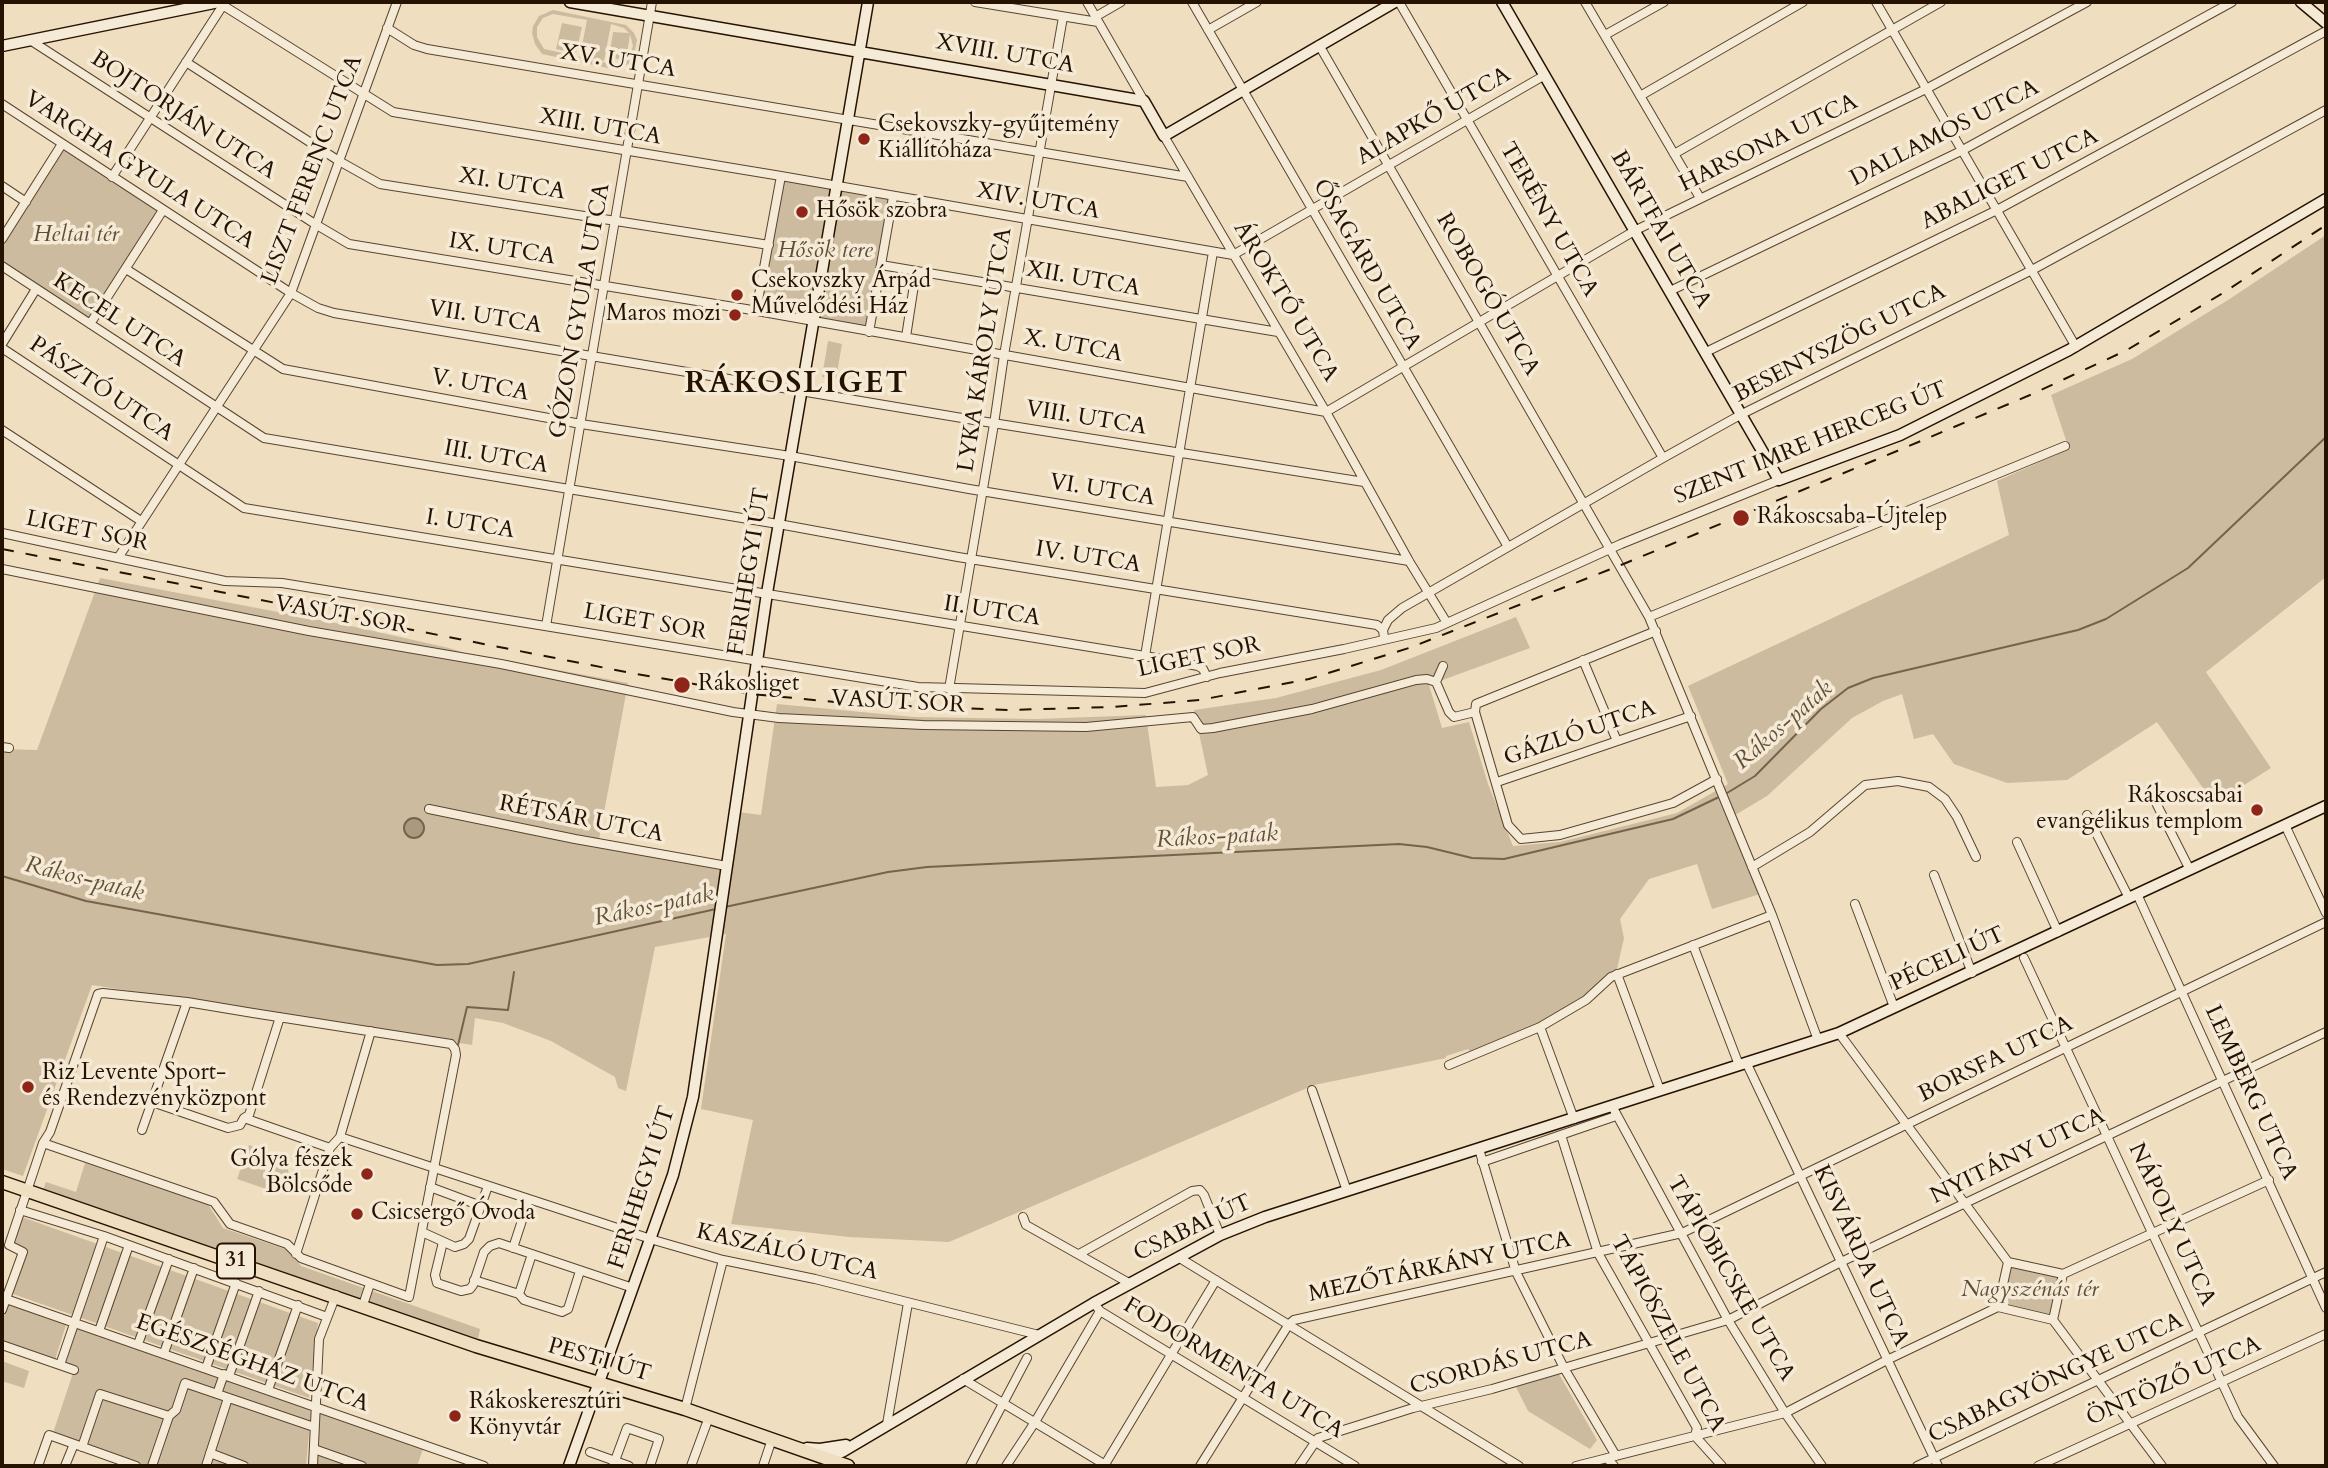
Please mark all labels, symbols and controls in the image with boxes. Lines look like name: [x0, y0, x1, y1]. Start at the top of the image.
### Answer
street label: XVIII. UTCA: [934, 29, 1076, 81]
street label: XV. UTCA: [558, 39, 678, 85]
street label: BOJTORJÁN UTCA: [85, 46, 281, 186]
street label: LISZT FERENC UTCA: [257, 52, 369, 288]
street label: ALAPKŐ UTCA: [1352, 62, 1516, 172]
street label: DALLAMOS UTCA: [1846, 74, 2044, 194]
street label: VARGHA GYULA UTCA: [19, 86, 259, 256]
street label: HARSONA UTCA: [1675, 89, 1863, 199]
street label: XIII. UTCA: [537, 104, 663, 152]
place label: Csekovszky-gyűjtemény Kiállítóháza: [878, 112, 1120, 166]
street label: ABALIGET UTCA: [1917, 123, 2103, 237]
marker: Csekovszky-gyűjtemény Kiállítóháza: [856, 131, 872, 147]
street label: TERÉNY UTCA: [1493, 138, 1603, 302]
street label: BÁRTFAI UTCA: [1604, 146, 1716, 314]
street label: XI. UTCA: [457, 163, 567, 207]
street label: ŐSAGÁRD UTCA: [1306, 175, 1426, 355]
street label: XIV. UTCA: [974, 178, 1102, 226]
street label: GÓZON GYULA UTCA: [545, 181, 617, 441]
place label: Hősök szobra: [816, 198, 947, 226]
marker: Hősök szobra: [794, 204, 810, 220]
street label: ROBOGÓ UTCA: [1429, 209, 1545, 381]
street label: ÁROKTŐ UTCA: [1226, 217, 1344, 387]
park label: Heltai tér: [33, 222, 119, 250]
street label: LYKA KÁROLY UTCA: [953, 226, 1019, 474]
street label: IX. UTCA: [447, 228, 557, 272]
park label: Hősök tere: [777, 238, 873, 266]
street label: XII. UTCA: [1024, 256, 1142, 304]
street label: KECEL UTCA: [47, 268, 191, 374]
place label: Csekovszky Árpád Művelődési Ház: [751, 268, 931, 322]
street label: BESENYSZÖG UTCA: [1729, 279, 1951, 409]
marker: Csekovszky Árpád Művelődési Ház: [729, 287, 745, 303]
street label: VII. UTCA: [426, 295, 544, 341]
place label: Maros mozi: [606, 301, 721, 329]
marker: Maros mozi: [727, 307, 743, 323]
street label: X. UTCA: [1022, 325, 1124, 369]
street label: PÁSZTÓ UTCA: [23, 331, 179, 449]
street label: V. UTCA: [429, 364, 531, 408]
district label: RÁKOSLIGET: [686, 367, 908, 403]
street label: SZENT IMRE HERCEG ÚT: [1671, 377, 1951, 511]
street label: VIII. UTCA: [1024, 396, 1148, 442]
street label: III. UTCA: [442, 435, 550, 481]
street label: VI. UTCA: [1047, 469, 1157, 513]
street label: FERIHEGYI ÚT: [723, 486, 777, 658]
street label: I. UTCA: [424, 504, 516, 546]
place label: Rákoscsaba-Újtelep: [1757, 504, 1947, 532]
street label: LIGET SOR: [23, 506, 151, 558]
marker: Rákoscsaba-Újtelep: [1731, 508, 1751, 528]
street label: IV. UTCA: [1033, 536, 1143, 580]
street label: VASÚT SOR: [273, 591, 409, 641]
street label: II. UTCA: [942, 591, 1042, 633]
street label: LIGET SOR: [581, 599, 709, 647]
street label: LIGET SOR: [1135, 632, 1263, 684]
place label: Rákosliget: [698, 671, 799, 699]
marker: Rákosliget: [672, 675, 692, 695]
water label: Rákos-patak: [1729, 675, 1839, 777]
street label: VASÚT SOR: [830, 686, 966, 720]
street label: GÁZLÓ UTCA: [1501, 695, 1659, 773]
place label: Rákoscsabai evangélikus templom: [2036, 783, 2243, 837]
street label: RÉTSÁR UTCA: [497, 791, 665, 849]
marker: Rákoscsabai evangélikus templom: [2249, 802, 2265, 818]
water label: Rákos-patak: [1156, 820, 1278, 856]
water label: Rákos-patak: [22, 851, 146, 909]
water label: Rákos-patak: [592, 880, 716, 934]
street label: PÉCELI ÚT: [1886, 921, 2010, 999]
street label: LEMBERG UTCA: [2197, 1001, 2303, 1185]
street label: BORSFA UTCA: [1914, 1011, 2078, 1109]
place label: Riz Levente Sport- és Rendezvényközpont: [42, 1060, 266, 1114]
marker: Riz Levente Sport- és Rendezvényközpont: [20, 1079, 36, 1095]
street label: FERIHEGYI ÚT: [604, 1103, 682, 1273]
street label: NYITÁNY UTCA: [1926, 1103, 2110, 1211]
street label: NÁPOLY UTCA: [2121, 1139, 2221, 1311]
place label: Gólya fészek Bölcsőde: [230, 1147, 353, 1201]
street label: KISVÁRDA UTCA: [1806, 1161, 1914, 1351]
marker: Gólya fészek Bölcsőde: [359, 1166, 375, 1182]
street label: TÁPIÓBICSKE UTCA: [1660, 1172, 1800, 1386]
street label: CSABAI ÚT: [1130, 1190, 1256, 1268]
place label: Csicsergő Óvoda: [371, 1200, 535, 1228]
marker: Csicsergő Óvoda: [349, 1206, 365, 1222]
street label: KASZÁLÓ UTCA: [694, 1219, 880, 1287]
street label: MEZŐTÁRKÁNY UTCA: [1306, 1227, 1574, 1309]
street label: TÁPIÓSZELE UTCA: [1603, 1231, 1731, 1437]
road number: 31: [217, 1244, 255, 1278]
park label: Nagyszénás tér: [1961, 1277, 2099, 1305]
street label: FODORMENTA UTCA: [1118, 1292, 1348, 1446]
street label: CSABAGYÖNGYE UTCA: [1924, 1308, 2188, 1450]
street label: EGÉSZSÉGHÁZ UTCA: [132, 1309, 372, 1419]
street label: CSORDÁS UTCA: [1407, 1326, 1595, 1402]
street label: ÖNTÖZŐ UTCA: [2082, 1331, 2266, 1433]
street label: PESTI ÚT: [544, 1333, 654, 1389]
place label: Rákoskeresztúri Könyvtár: [469, 1389, 622, 1443]
marker: Rákoskeresztúri Könyvtár: [447, 1408, 463, 1424]

